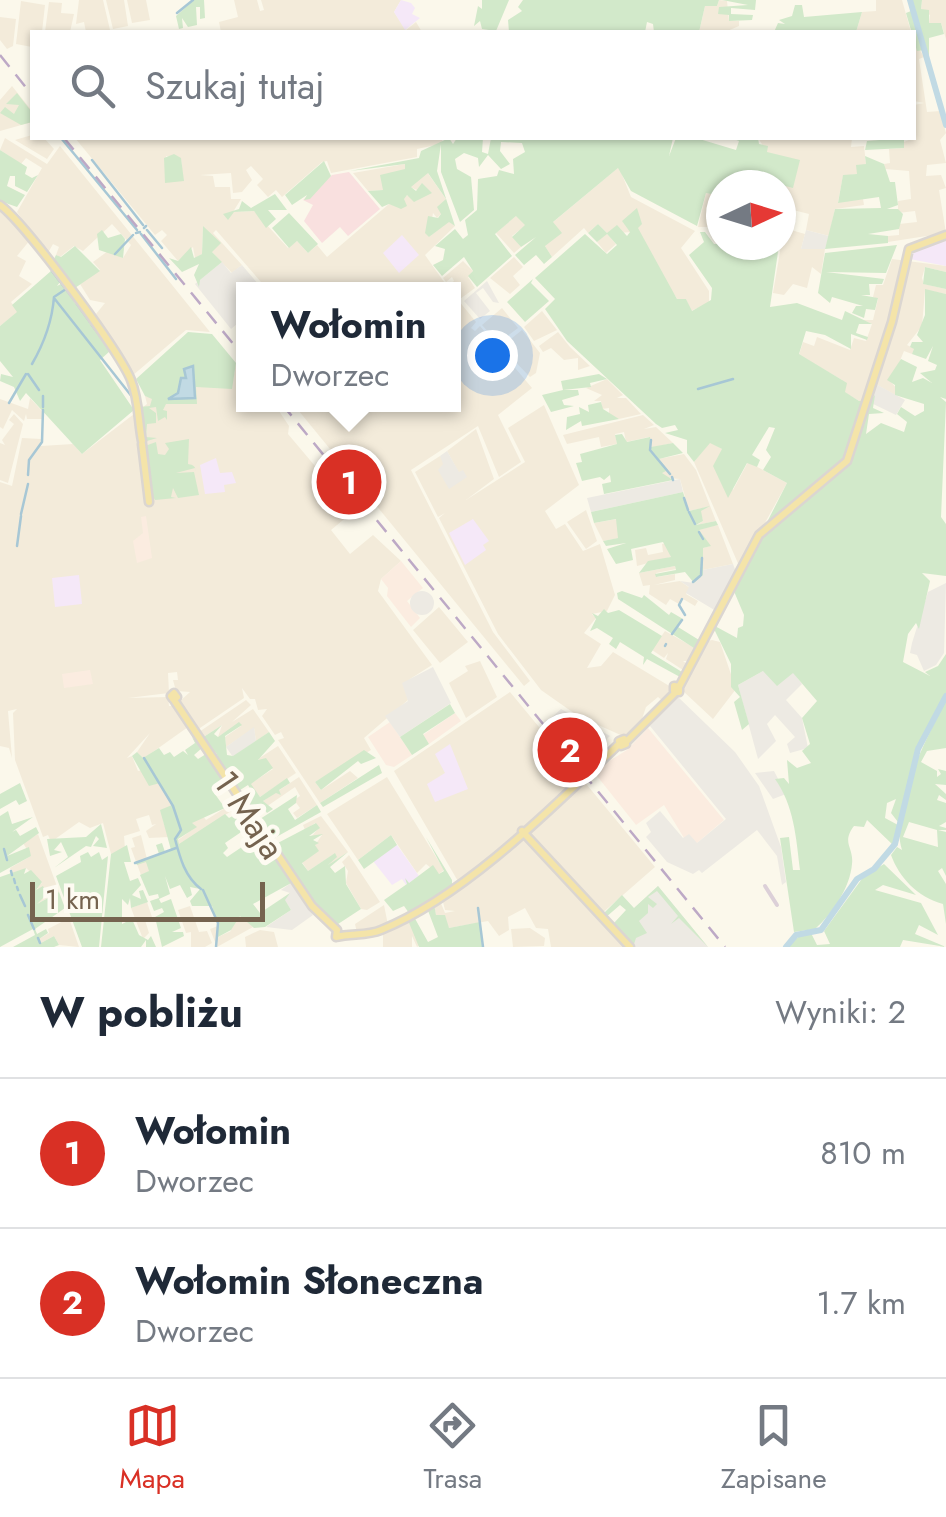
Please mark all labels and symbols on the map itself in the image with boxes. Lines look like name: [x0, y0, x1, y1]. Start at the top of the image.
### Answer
north arrow: [706, 170, 796, 260]
your location: [467, 330, 518, 381]
pin: 1: [316, 444, 382, 520]
pin: 2: [538, 712, 602, 788]
street label: 1 Maja: [201, 761, 297, 869]
scale bar: [30, 877, 265, 921]

